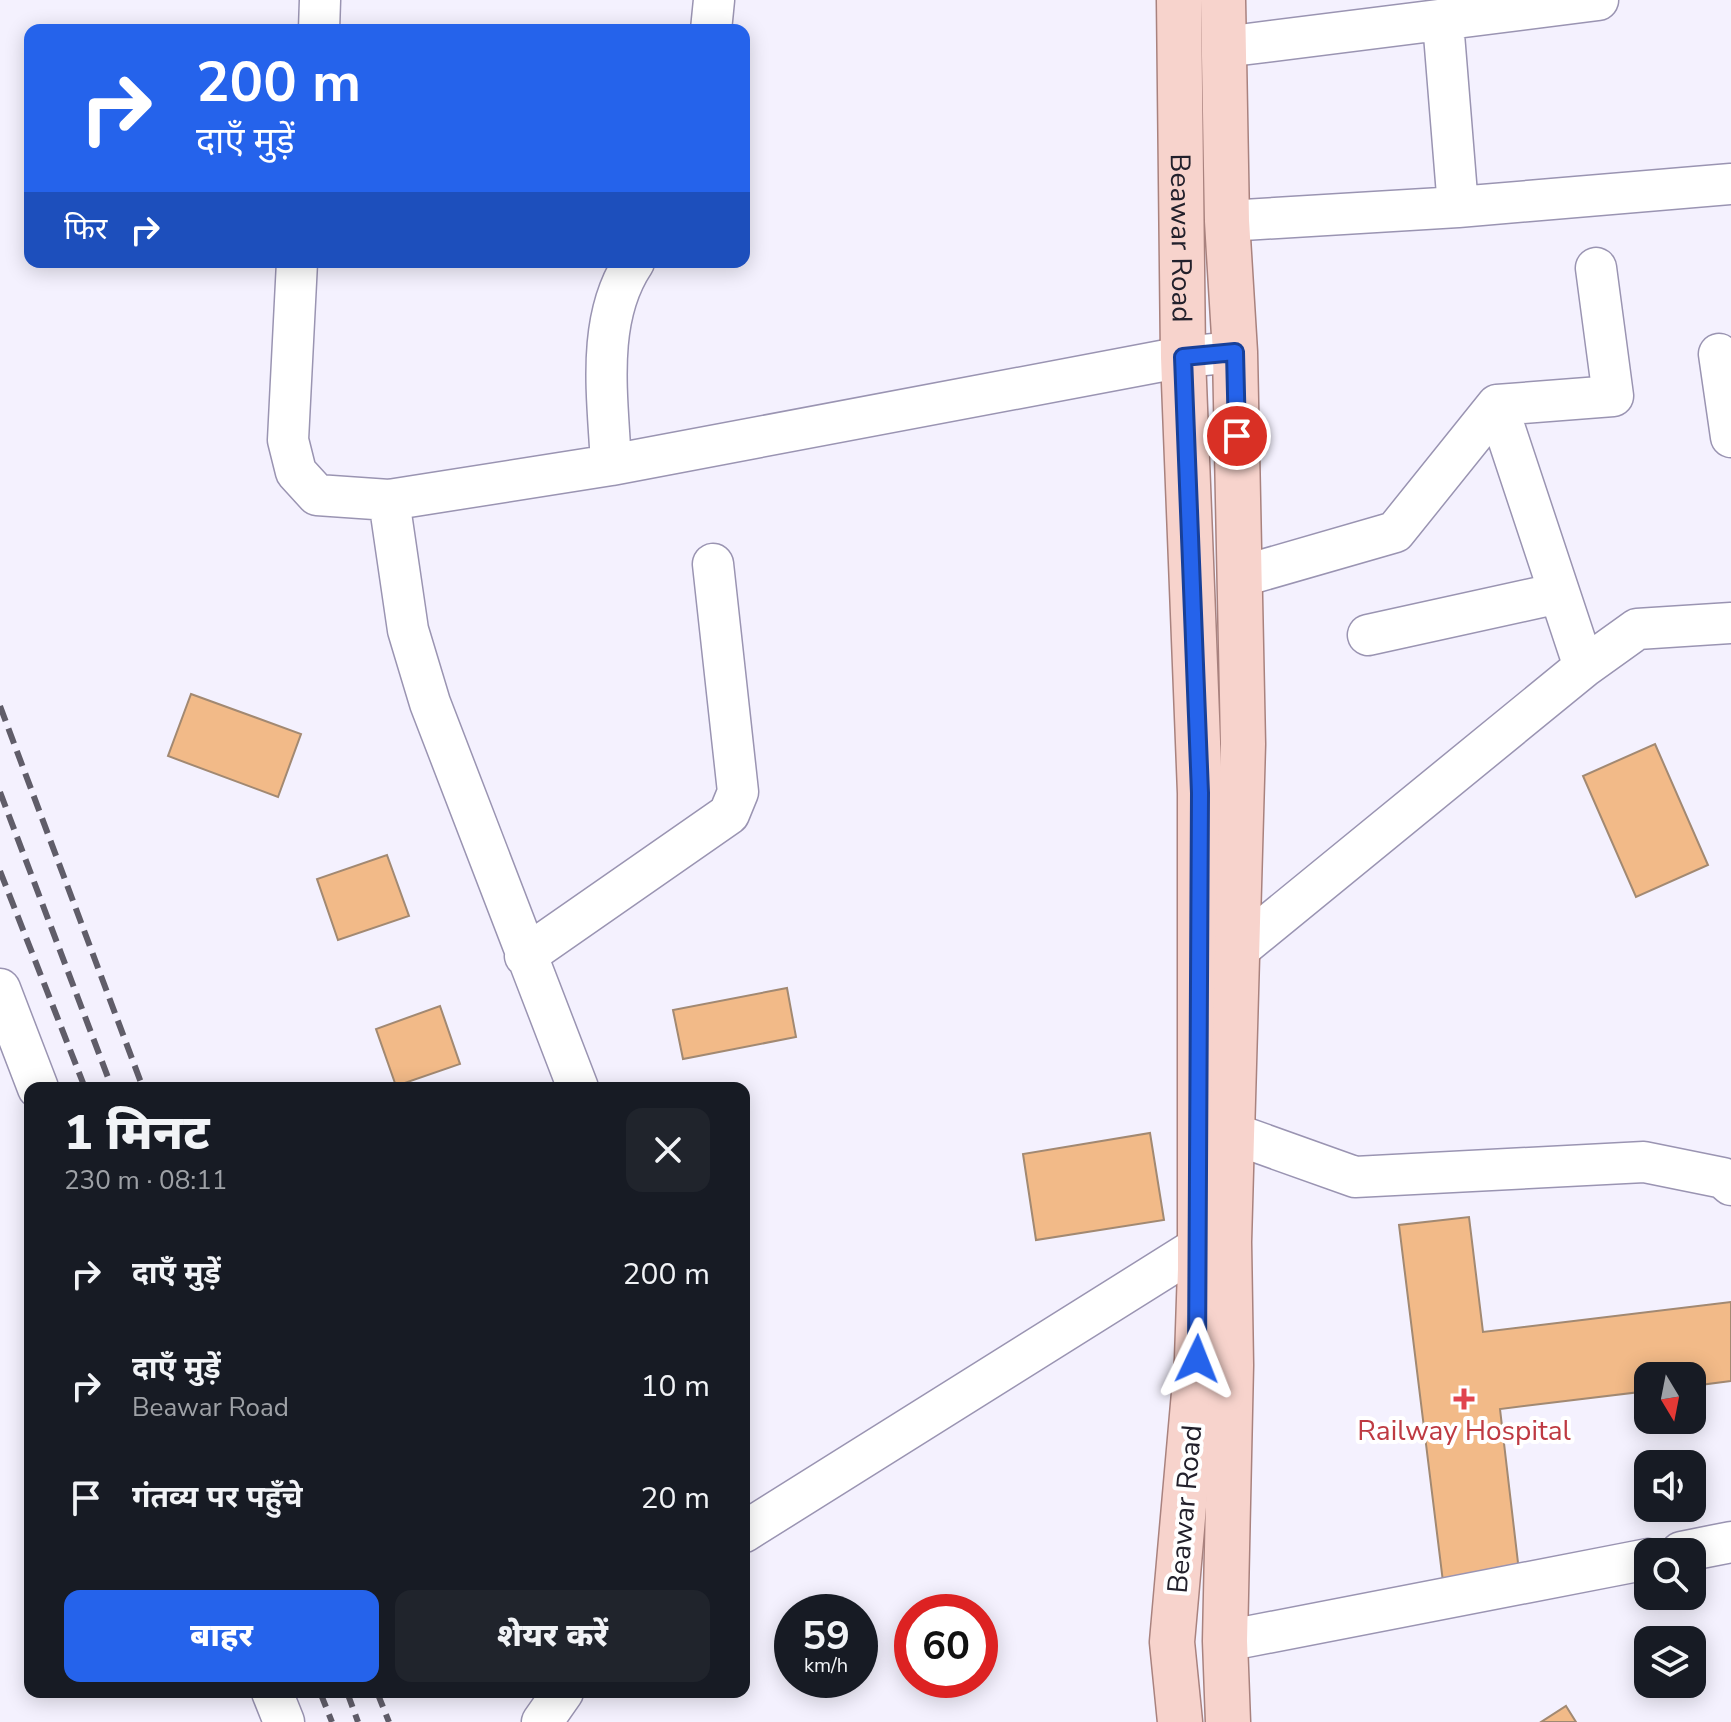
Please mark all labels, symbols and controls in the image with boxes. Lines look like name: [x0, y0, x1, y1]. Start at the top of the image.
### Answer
text: 200 m: [196, 44, 361, 121]
icon: right: [64, 56, 168, 160]
text: दाएँ मुड़ें: [196, 117, 294, 166]
street label: Beawar Road: [1161, 153, 1201, 323]
icon: right: [123, 208, 167, 252]
text: फिर: [64, 209, 107, 250]
pin: [1203, 402, 1271, 470]
icon: arrive: [1215, 414, 1259, 458]
text: 1 मिनट: [64, 1100, 210, 1166]
button: close: [626, 1108, 710, 1192]
text: 230 m · 08:11: [64, 1163, 227, 1198]
icon: right: [64, 1252, 108, 1296]
text: दाएँ मुड़ें: [132, 1253, 221, 1294]
text: 200 m: [623, 1254, 710, 1295]
position arrow: [1155, 1317, 1239, 1401]
text: दाएँ मुड़ें: [132, 1348, 221, 1389]
north arrow: [1634, 1362, 1706, 1434]
map controls: [1634, 1362, 1706, 1698]
icon: right: [64, 1364, 108, 1408]
text: 10 m: [641, 1366, 710, 1407]
marker: Railway Hospital: [1453, 1388, 1475, 1410]
text: Beawar Road: [132, 1390, 289, 1425]
place label: Railway Hospital: [1357, 1412, 1572, 1450]
street label: Beawar Road: [1159, 1423, 1211, 1595]
button: sound: [1634, 1450, 1706, 1522]
icon: arrive: [64, 1476, 108, 1520]
text: गंतव्य पर पहुँचे: [132, 1477, 302, 1518]
text: 20 m: [641, 1478, 710, 1519]
button: search: [1634, 1538, 1706, 1610]
button: बाहर: [64, 1590, 379, 1682]
button: शेयर करें: [395, 1590, 710, 1682]
speed limit sign: 60: [894, 1594, 998, 1698]
text: 59: [802, 1609, 850, 1663]
button: layers: [1634, 1626, 1706, 1698]
text: km/h: [804, 1652, 848, 1679]

